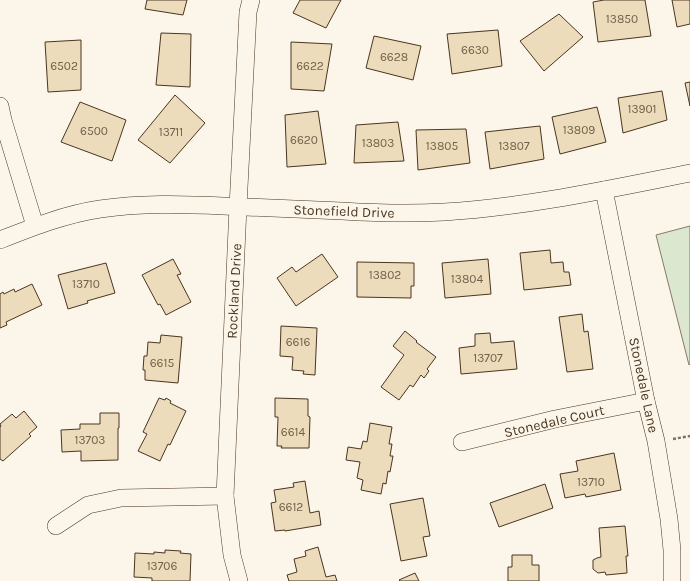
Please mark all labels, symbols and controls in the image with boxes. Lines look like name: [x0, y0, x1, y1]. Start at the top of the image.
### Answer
house number: 13850: [606, 12, 638, 26]
house number: 6630: [461, 43, 489, 57]
house number: 6628: [380, 50, 408, 64]
house number: 6502: [50, 59, 78, 73]
house number: 6622: [296, 59, 324, 73]
house number: 13901: [627, 102, 657, 116]
house number: 13809: [563, 123, 595, 137]
house number: 6500: [80, 124, 108, 138]
house number: 13711: [159, 125, 183, 139]
house number: 6620: [290, 133, 318, 147]
house number: 13803: [362, 136, 394, 150]
house number: 13805: [426, 139, 458, 153]
house number: 13807: [498, 139, 530, 153]
street label: Stonefield Drive: [293, 201, 395, 222]
street label: Rockland Drive: [224, 243, 245, 339]
house number: 13802: [369, 268, 401, 282]
house number: 13804: [451, 272, 483, 286]
house number: 13710: [72, 277, 100, 291]
house number: 6616: [286, 335, 310, 349]
street label: Stonedale Lane: [625, 336, 662, 434]
house number: 13707: [473, 351, 503, 365]
house number: 6615: [150, 356, 174, 370]
street label: Stonedale Court: [502, 402, 606, 441]
house number: 6614: [281, 425, 305, 439]
house number: 13703: [75, 433, 105, 447]
house number: 13710: [577, 475, 605, 489]
house number: 6612: [279, 500, 303, 514]
house number: 13706: [147, 559, 177, 573]

